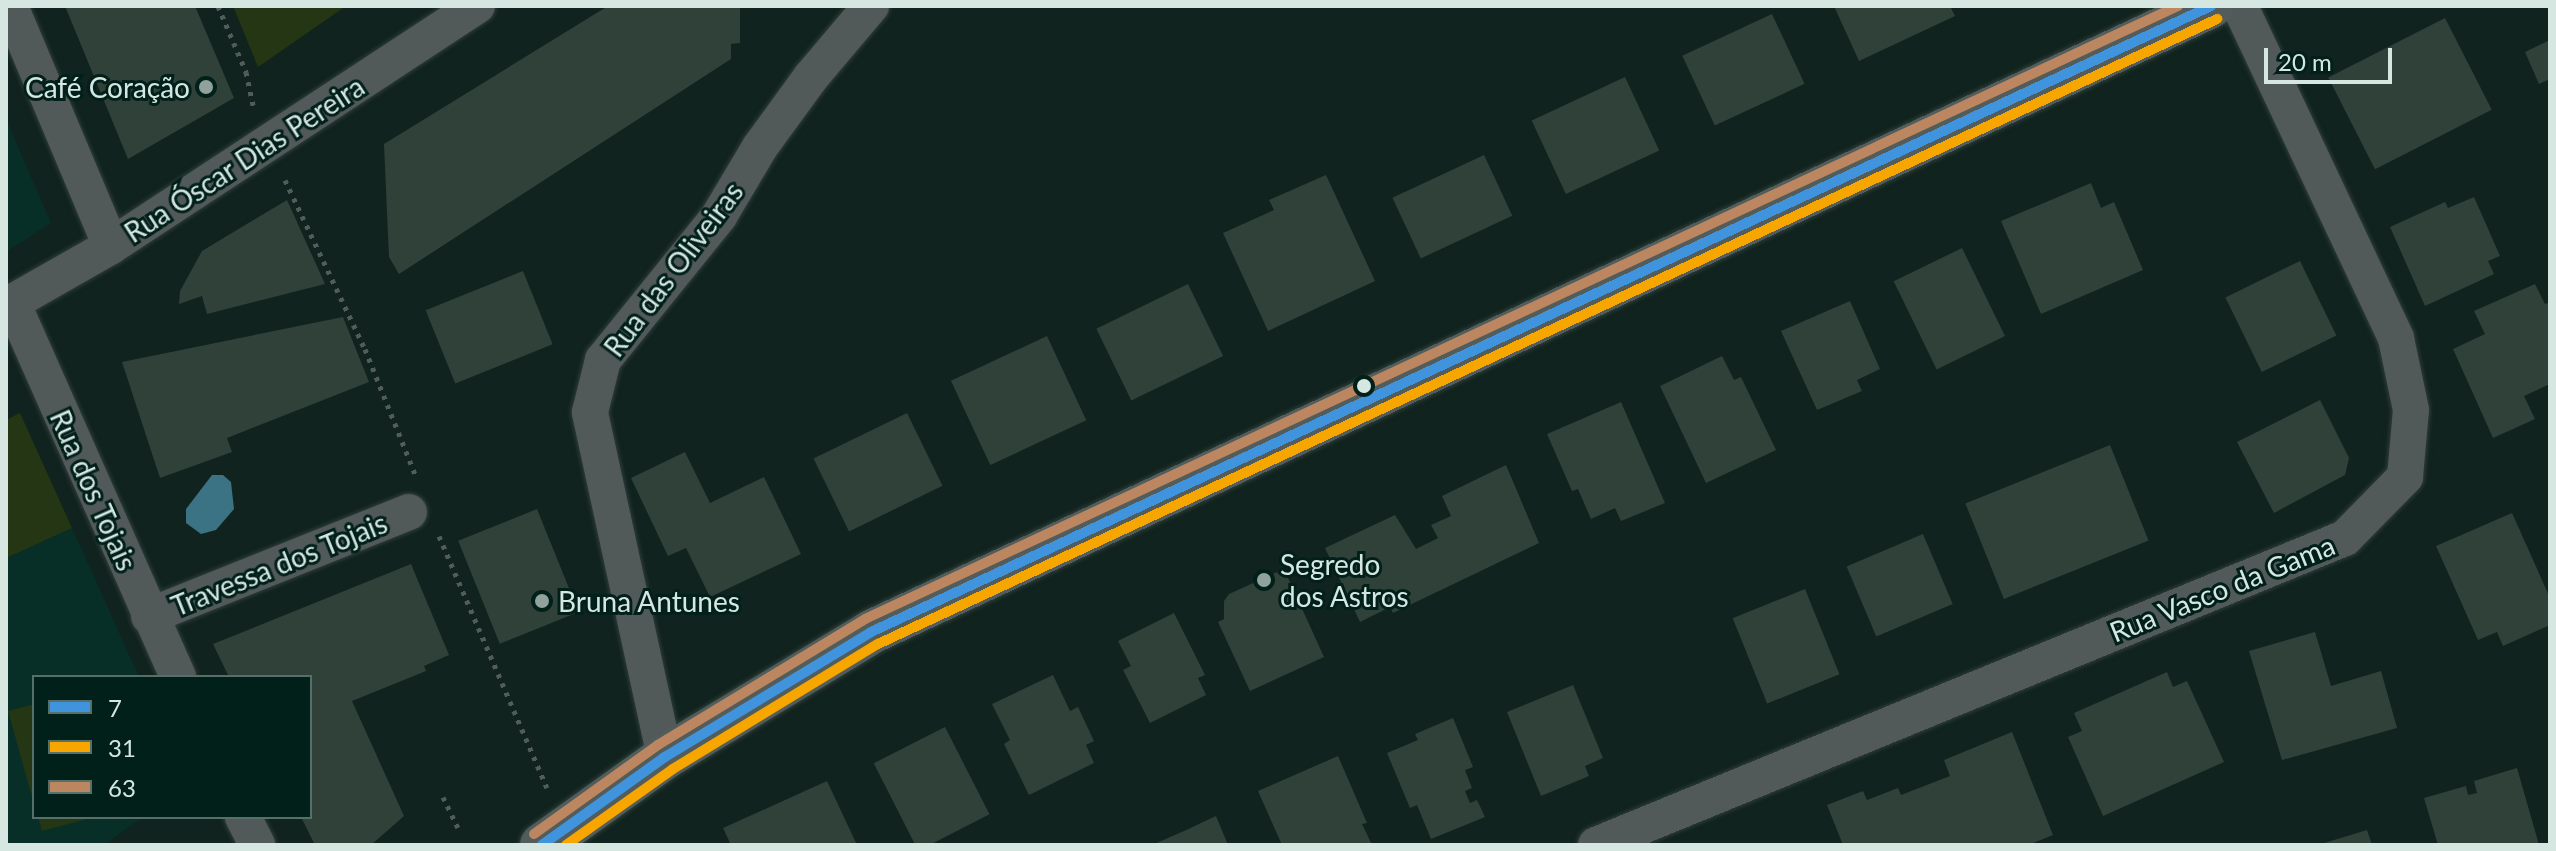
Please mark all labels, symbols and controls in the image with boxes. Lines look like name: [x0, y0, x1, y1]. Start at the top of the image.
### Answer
scale bar: [2268, 32, 2396, 82]
text: 20 m: [2278, 47, 2332, 76]
street label: Rua Óscar Dias Pereira: [118, 69, 370, 249]
place label: Café Coração: [25, 70, 190, 104]
marker: Café Coração: [197, 78, 215, 96]
street label: Rua das Oliveiras: [597, 175, 749, 363]
unlabelled marker: [1356, 378, 1372, 394]
street label: Rua dos Tojais: [43, 404, 145, 576]
street label: Travessa dos Tojais: [166, 505, 392, 623]
street label: Rua Vasco da Gama: [2104, 527, 2340, 649]
place label: Segredo dos Astros: [1280, 547, 1410, 613]
marker: Segredo dos Astros: [1255, 571, 1273, 589]
place label: Bruna Antunes: [558, 584, 741, 618]
marker: Bruna Antunes: [533, 592, 551, 610]
legend: [32, 675, 312, 819]
text: 7: [108, 693, 122, 722]
text: 31: [108, 733, 136, 762]
text: 63: [108, 773, 136, 802]

